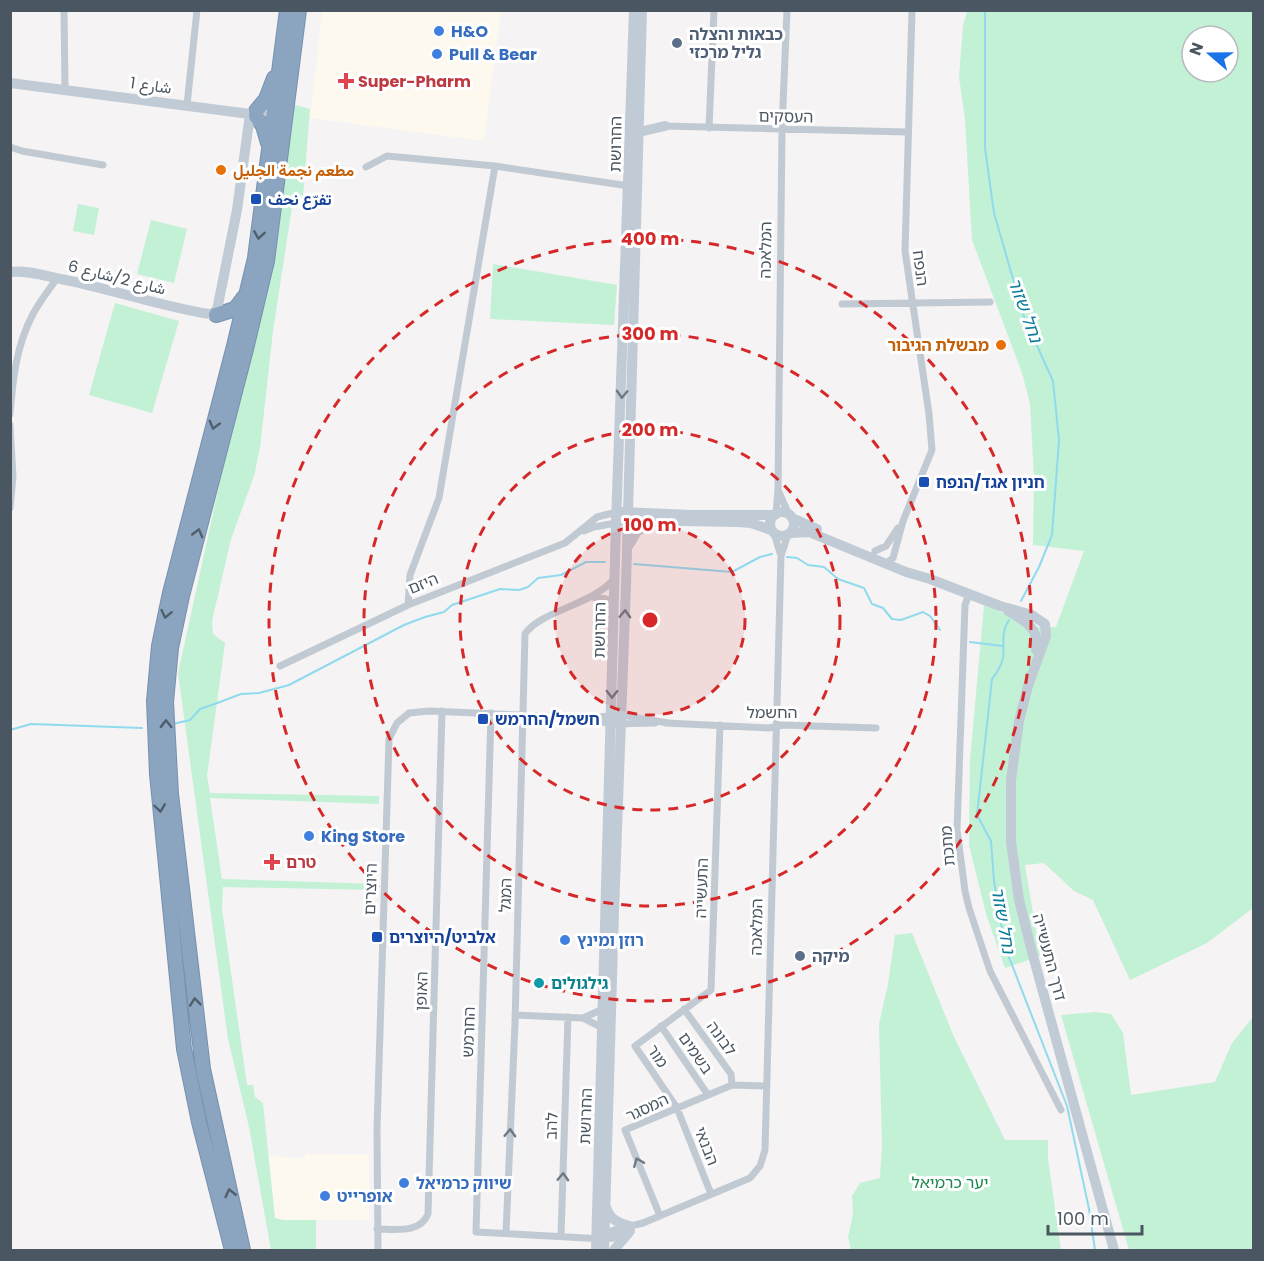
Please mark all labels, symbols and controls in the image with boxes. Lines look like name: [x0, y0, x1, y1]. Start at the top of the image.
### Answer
place label: H&O: [451, 20, 488, 43]
place label: כבאות והצלה גליל מרכזי: [689, 23, 783, 64]
marker: H&O: [432, 24, 446, 38]
north arrow: [1180, 24, 1240, 84]
marker: כבאות והצלה גליל מרכזי: [670, 36, 684, 50]
text: N: [1184, 39, 1209, 59]
place label: Pull & Bear: [449, 43, 537, 66]
marker: Pull & Bear: [430, 47, 444, 61]
place label: Super-Pharm: [358, 70, 471, 93]
street label: شارع 1: [129, 71, 173, 100]
marker: Super-Pharm: [339, 74, 353, 88]
street label: העסקים: [758, 105, 814, 128]
street label: החרושת: [604, 116, 627, 172]
place label: مطعم نجمة الجليل: [233, 159, 355, 182]
marker: مطعم نجمة الجليل: [214, 163, 228, 177]
place label: تفرّع نحف: [268, 188, 332, 211]
marker: تفرّع نحف: [249, 192, 263, 206]
street label: המלאכה: [754, 221, 777, 279]
text: 400 m: [621, 226, 679, 251]
one-way arrow: [253, 231, 265, 240]
street label: הנפח: [907, 249, 934, 287]
street label: شارع 2/شارع 6: [66, 254, 168, 301]
water label: נחל שזור: [1002, 274, 1049, 347]
text: 300 m: [621, 321, 679, 346]
place label: מבשלת הגיבור: [888, 334, 989, 357]
marker: מבשלת הגיבור: [994, 338, 1008, 352]
one-way arrow: [615, 390, 628, 399]
text: 200 m: [622, 417, 678, 442]
one-way arrow: [209, 419, 221, 430]
place label: חניון אגד/הנפח: [936, 471, 1045, 494]
marker: חניון אגד/הנפח: [917, 475, 931, 489]
text: 100 m: [623, 512, 677, 537]
one-way arrow: [190, 528, 203, 538]
street label: היזם: [405, 567, 442, 600]
street label: החרושת: [588, 602, 611, 658]
one-way arrow: [160, 609, 173, 619]
one-way arrow: [619, 610, 632, 619]
centre of rings: [640, 610, 660, 630]
one-way arrow: [606, 689, 619, 698]
street label: החשמל: [746, 701, 798, 724]
place label: חשמל/החרמש: [495, 708, 600, 731]
marker: חשמל/החרמש: [476, 712, 490, 726]
one-way arrow: [160, 720, 172, 729]
one-way arrow: [154, 803, 166, 812]
place label: King Store: [321, 825, 405, 848]
street label: מתכת: [934, 825, 961, 867]
marker: King Store: [302, 829, 316, 843]
place label: טרם: [286, 851, 316, 874]
marker: טרם: [263, 853, 281, 871]
street label: התעשייה: [689, 857, 714, 919]
street label: היוצרים: [358, 863, 383, 915]
street label: המגל: [493, 877, 518, 913]
water label: נחל שזור: [985, 885, 1022, 956]
street label: המלאכה: [745, 898, 768, 956]
street label: דרך התעשייה: [1027, 911, 1072, 1004]
place label: אלביט/היוצרים: [389, 926, 496, 949]
place label: רוזן ומינץ: [577, 929, 644, 952]
marker: אלביט/היוצרים: [370, 930, 384, 944]
marker: רוזן ומינץ: [558, 933, 572, 947]
place label: מיקה: [812, 945, 850, 968]
marker: מיקה: [793, 949, 807, 963]
street label: האופן: [409, 971, 434, 1011]
place label: גילגולים: [551, 972, 609, 995]
marker: גילגולים: [532, 976, 546, 990]
one-way arrow: [189, 997, 202, 1006]
street label: החרמש: [456, 1006, 481, 1058]
street label: לבונה: [701, 1016, 742, 1060]
street label: בשמים: [673, 1028, 718, 1079]
street label: מור: [641, 1040, 674, 1072]
street label: החרושת: [573, 1087, 598, 1145]
street label: המסגר: [622, 1088, 672, 1127]
street label: להב: [540, 1112, 563, 1140]
street label: הבנאי: [689, 1123, 724, 1169]
one-way arrow: [504, 1128, 517, 1137]
one-way arrow: [633, 1157, 645, 1168]
park label: יער כרמיאל: [912, 1171, 988, 1194]
place label: שיווק כרמיאל: [416, 1172, 512, 1195]
one-way arrow: [556, 1173, 569, 1182]
marker: שיווק כרמיאל: [397, 1176, 411, 1190]
place label: אופרייט: [337, 1185, 393, 1208]
one-way arrow: [224, 1189, 237, 1199]
marker: אופרייט: [318, 1189, 332, 1203]
scale bar: [1048, 1198, 1142, 1236]
text: 100 m: [1057, 1206, 1109, 1231]

